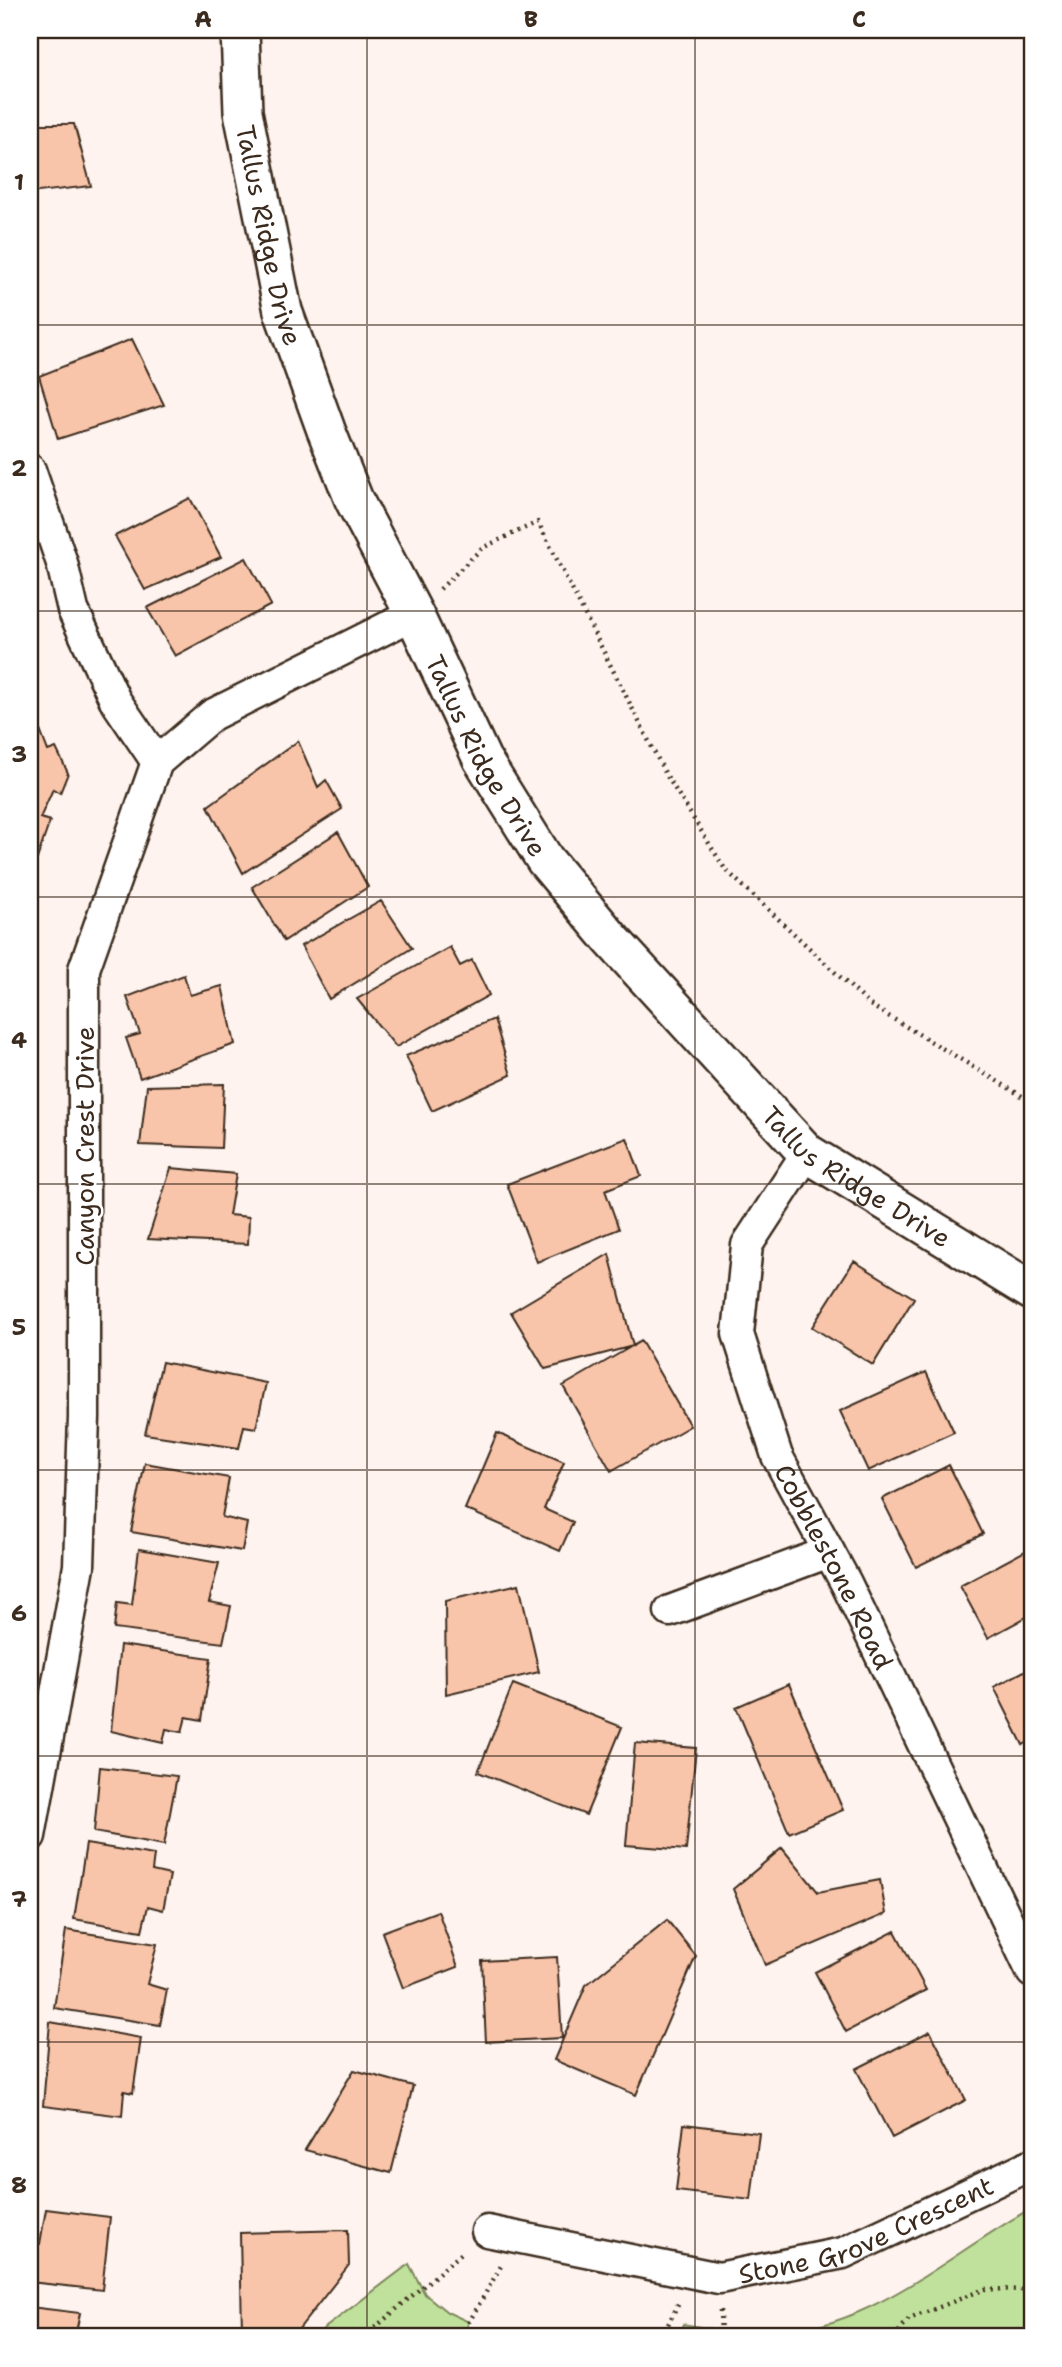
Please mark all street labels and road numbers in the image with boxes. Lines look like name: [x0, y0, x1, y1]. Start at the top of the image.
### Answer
street label: Tallus Ridge Drive: [229, 122, 311, 350]
street label: Tallus Ridge Drive: [418, 649, 556, 863]
street label: Canyon Crest Drive: [67, 1026, 102, 1266]
street label: Tallus Ridge Drive: [755, 1098, 958, 1255]
street label: Cobblestone Road: [767, 1457, 902, 1675]
street label: Stone Grove Crescent: [735, 2167, 999, 2291]

